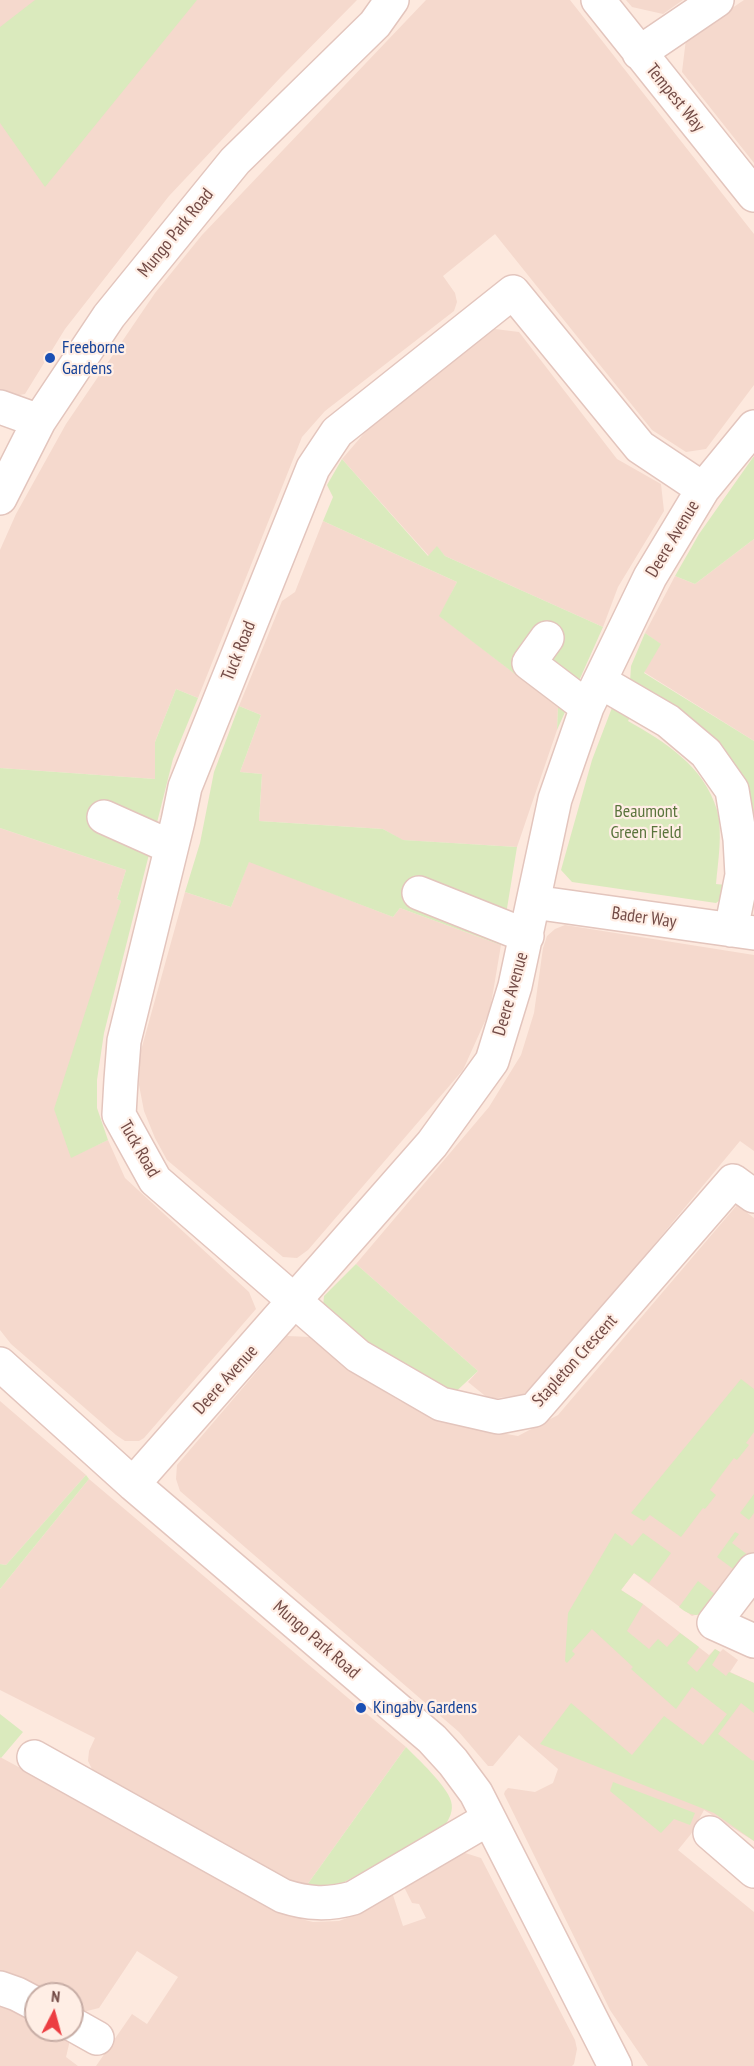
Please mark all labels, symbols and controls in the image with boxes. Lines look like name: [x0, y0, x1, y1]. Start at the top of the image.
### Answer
street label: Tempest Way: [641, 60, 709, 136]
street label: Mungo Park Road: [134, 184, 218, 282]
place label: Freeborne Gardens: [62, 337, 125, 380]
marker: Freeborne Gardens: [43, 351, 57, 365]
street label: Deere Avenue: [642, 497, 704, 581]
street label: Tuck Road: [217, 618, 261, 684]
park label: Beaumont Green Field: [611, 801, 681, 844]
street label: Bader Way: [610, 903, 678, 933]
street label: Deere Avenue: [489, 950, 533, 1038]
street label: Tuck Road: [114, 1117, 164, 1181]
street label: Stapleton Crescent: [528, 1311, 622, 1411]
street label: Deere Avenue: [189, 1341, 263, 1419]
street label: Mungo Park Road: [268, 1596, 364, 1684]
place label: Kingaby Gardens: [373, 1697, 477, 1719]
marker: Kingaby Gardens: [354, 1701, 368, 1715]
north arrow: [24, 1982, 84, 2042]
text: N: [50, 1986, 61, 2006]

